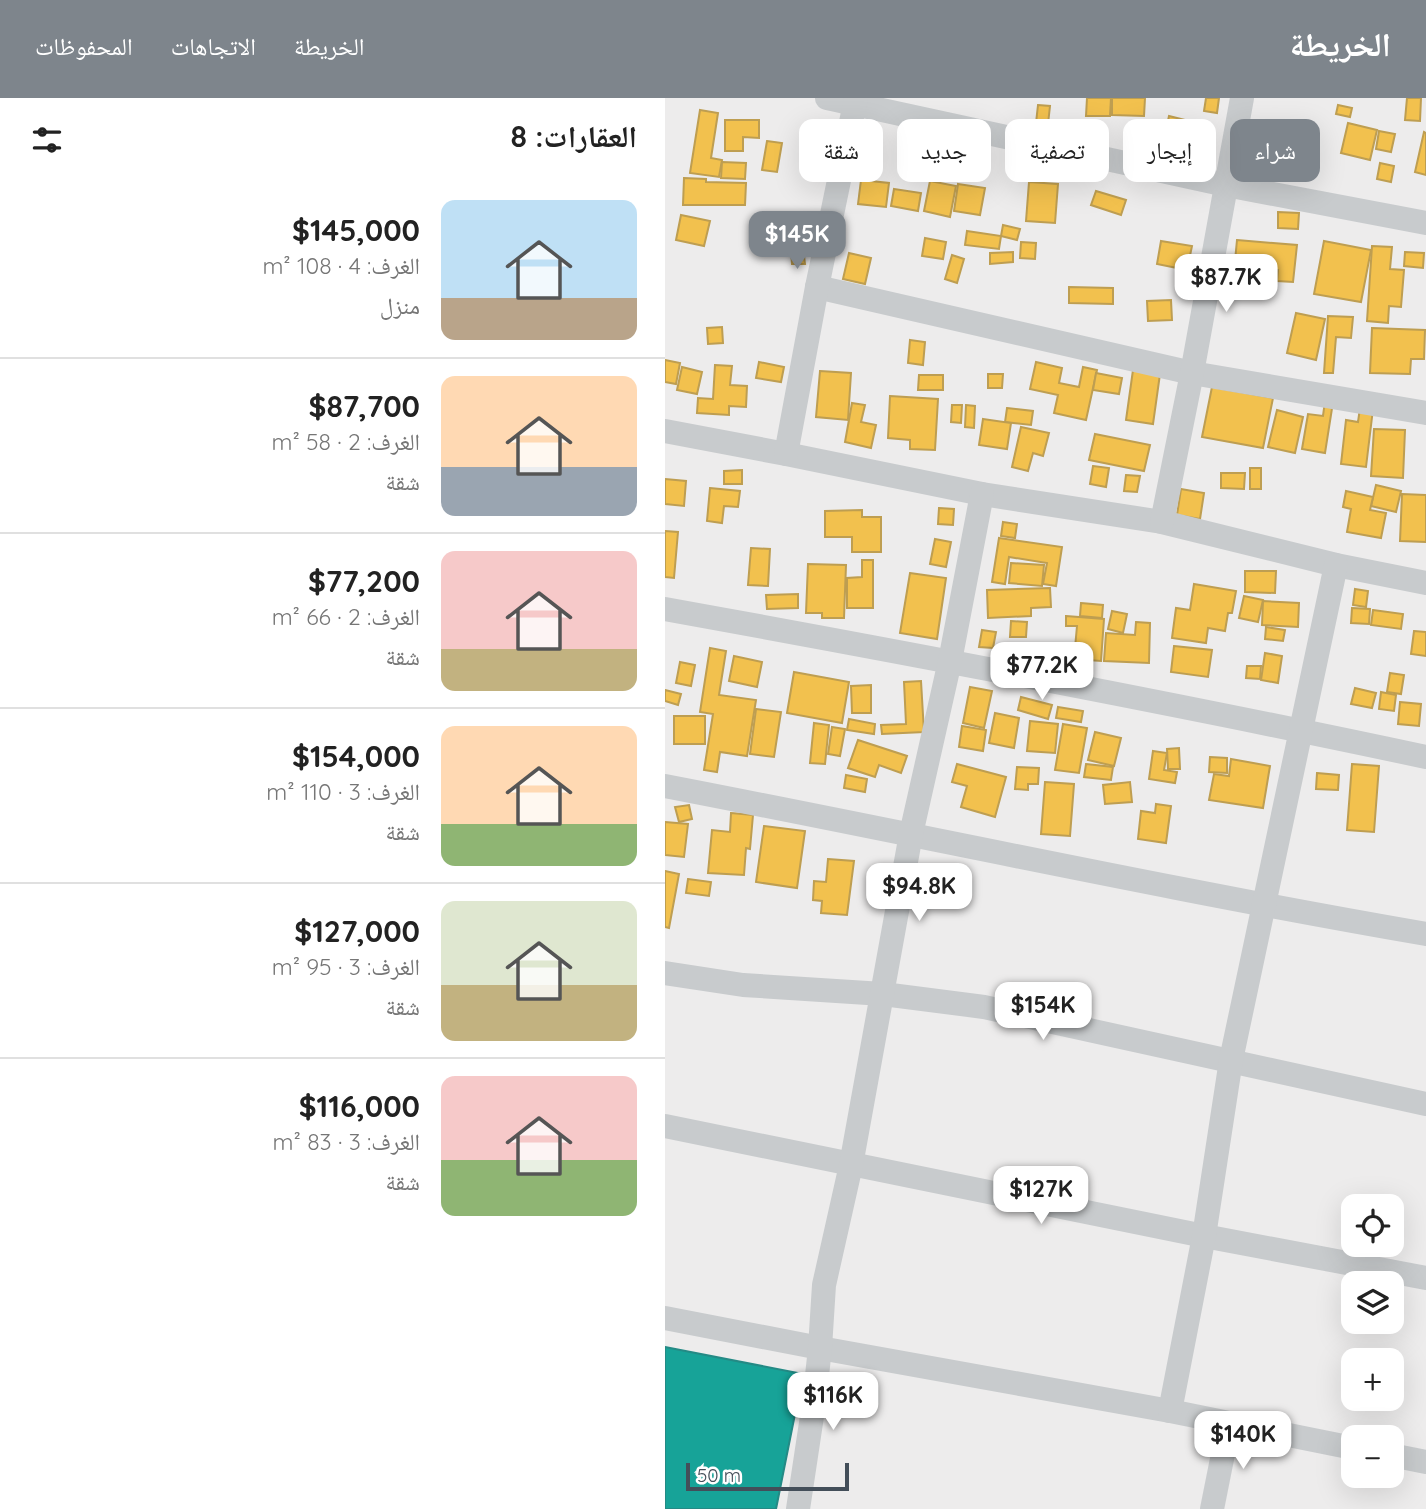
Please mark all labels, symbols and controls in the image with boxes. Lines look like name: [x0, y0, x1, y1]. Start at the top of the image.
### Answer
text: الخريطة: [1290, 23, 1391, 64]
text: المحفوظات: [35, 31, 133, 61]
text: الاتجاهات: [171, 31, 256, 61]
text: الخريطة: [294, 31, 365, 61]
text: العقارات: 8: [510, 117, 637, 155]
chip: شقة: [799, 119, 883, 182]
chip: جديد: [897, 119, 991, 182]
chip: تصفية: [1005, 119, 1109, 182]
chip: إيجار: [1123, 119, 1216, 182]
chip: شراء: [1230, 119, 1320, 182]
icon: filters: [28, 121, 66, 159]
text: $145,000: [292, 211, 420, 249]
pin: $145K: [748, 212, 846, 271]
text: $145K: [765, 219, 829, 248]
icon: home: [497, 228, 581, 312]
text: الغرف: 4 · 108 m²: [262, 251, 420, 280]
pin: $87.7K: [1169, 254, 1283, 314]
text: $87.7K: [1191, 262, 1261, 291]
text: منزل: [380, 291, 420, 320]
text: $87,700: [309, 387, 420, 425]
icon: home: [497, 404, 581, 488]
text: الغرف: 2 · 58 m²: [271, 427, 420, 456]
text: شقة: [386, 467, 420, 496]
text: $77,200: [308, 562, 420, 600]
icon: home: [497, 579, 581, 663]
text: الغرف: 2 · 66 m²: [272, 602, 420, 631]
text: شقة: [386, 642, 420, 671]
pin: $77.2K: [985, 642, 1099, 702]
text: $77.2K: [1006, 650, 1078, 679]
text: $154,000: [292, 737, 420, 775]
icon: home: [497, 754, 581, 838]
text: الغرف: 3 · 110 m²: [266, 777, 420, 806]
text: شقة: [386, 817, 420, 846]
pin: $94.8K: [862, 864, 976, 923]
text: $94.8K: [882, 871, 956, 900]
text: $127,000: [294, 912, 420, 950]
icon: home: [497, 929, 581, 1013]
text: الغرف: 3 · 95 m²: [272, 952, 420, 981]
pin: $154K: [994, 982, 1092, 1042]
text: $154K: [1011, 990, 1075, 1019]
text: شقة: [386, 992, 420, 1021]
text: $116,000: [299, 1087, 420, 1125]
icon: home: [497, 1104, 581, 1188]
text: الغرف: 3 · 83 m²: [273, 1127, 420, 1156]
pin: $127K: [992, 1166, 1090, 1226]
text: شقة: [386, 1167, 420, 1196]
text: $127K: [1009, 1174, 1073, 1203]
map controls: [1341, 1194, 1404, 1488]
button: locate: [1341, 1194, 1404, 1257]
button: layers: [1341, 1271, 1404, 1334]
button: +: [1341, 1348, 1404, 1411]
pin: $116K: [784, 1372, 882, 1432]
text: $116K: [803, 1380, 863, 1409]
pin: $140K: [1194, 1412, 1292, 1471]
text: $140K: [1210, 1419, 1276, 1448]
button: −: [1341, 1425, 1404, 1488]
scale bar: [686, 1460, 849, 1492]
text: 50 m: [697, 1463, 741, 1487]

